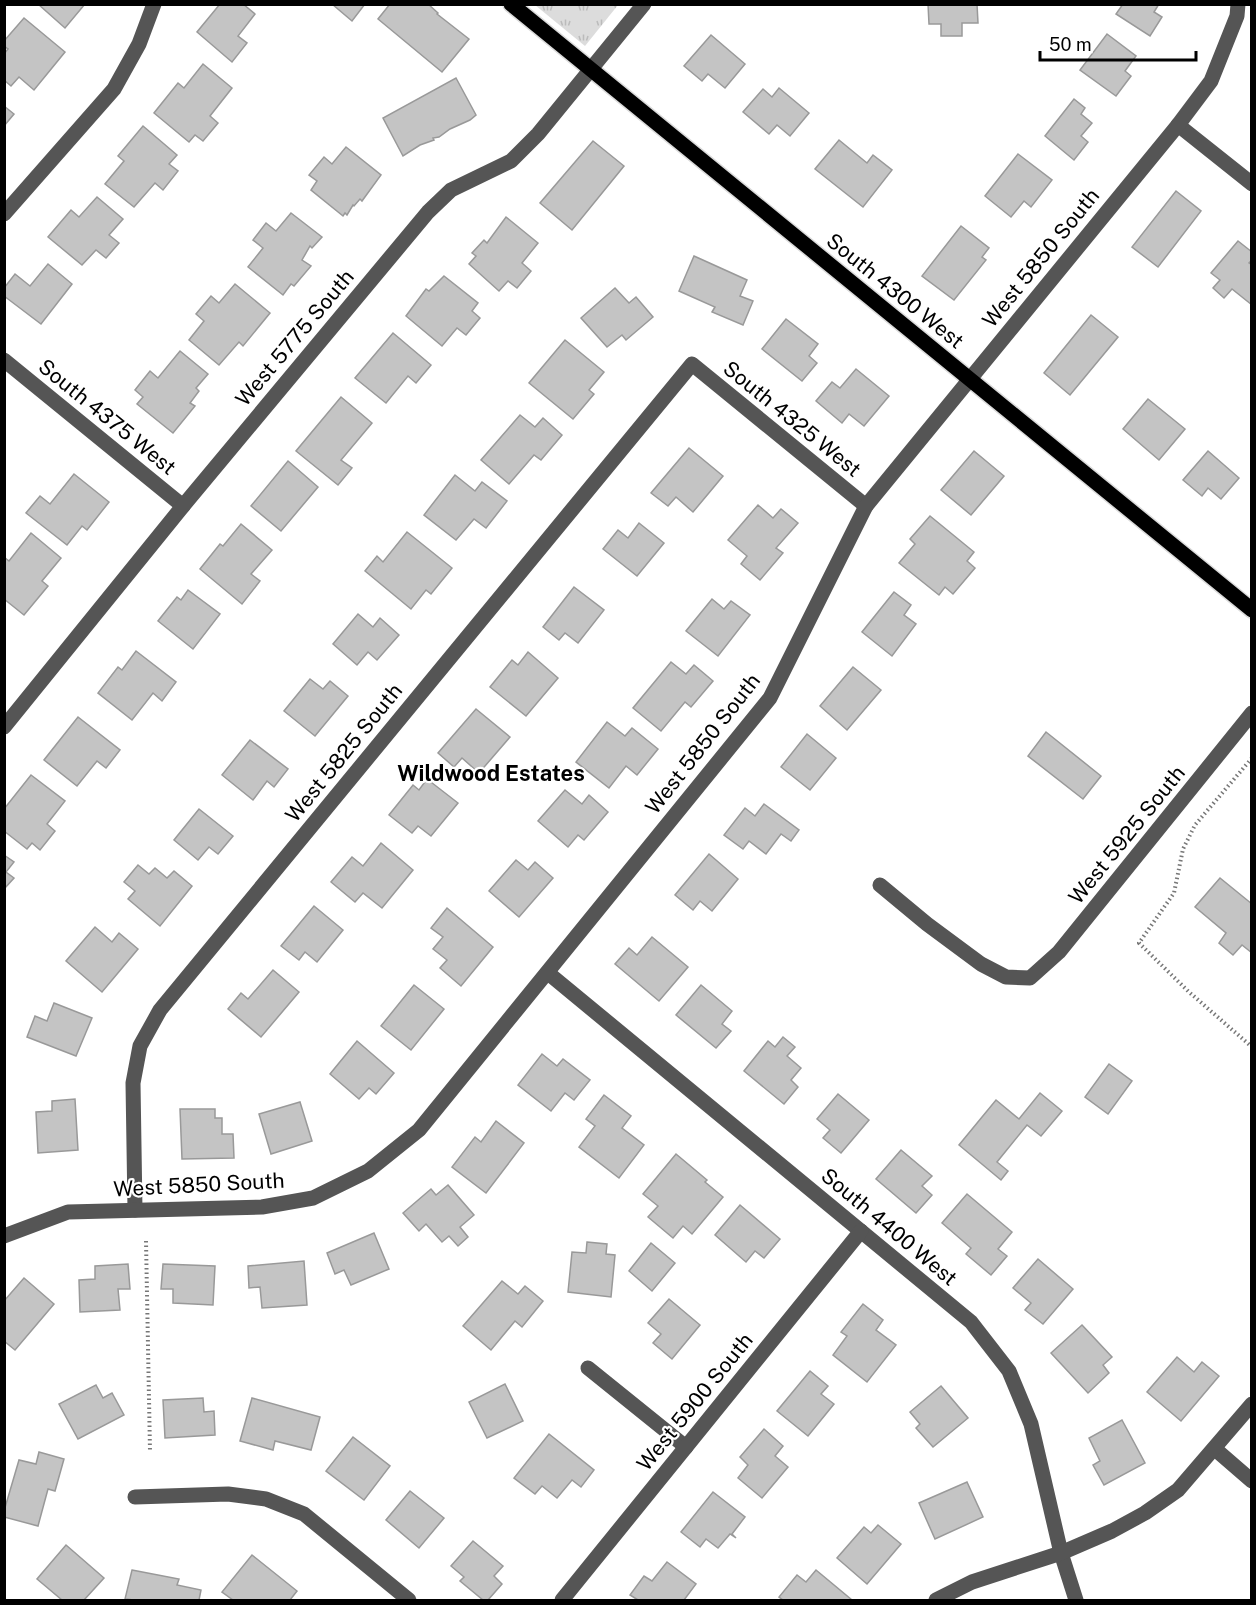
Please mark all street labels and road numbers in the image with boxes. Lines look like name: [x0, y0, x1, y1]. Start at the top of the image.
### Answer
street label: West 5850 South: [977, 183, 1104, 332]
street label: South 4300 West: [822, 228, 969, 354]
street label: West 5775 South: [230, 264, 359, 411]
street label: South 4375 West: [34, 354, 181, 480]
street label: South 4325 West: [718, 355, 866, 482]
street label: West 5850 South: [640, 668, 765, 819]
street label: West 5825 South: [280, 678, 407, 827]
street label: West 5925 South: [1063, 761, 1190, 909]
street label: South 4400 West: [816, 1163, 962, 1291]
street label: West 5850 South: [113, 1168, 285, 1201]
street label: West 5900 South: [631, 1328, 758, 1476]

